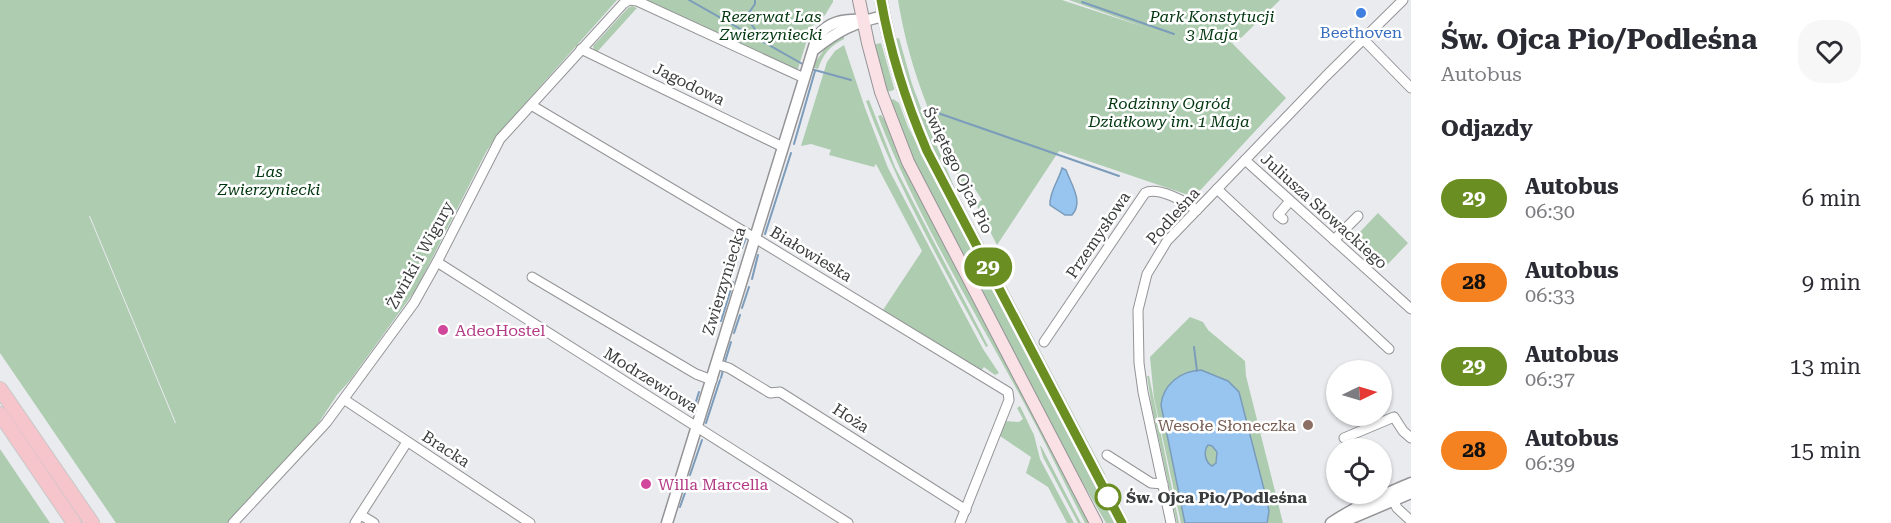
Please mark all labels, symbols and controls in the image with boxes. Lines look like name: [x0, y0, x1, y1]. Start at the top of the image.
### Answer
marker: Beethoven: [1354, 6, 1368, 20]
park label: Rezerwat Las Zwierzyniecki: [719, 7, 822, 44]
park label: Park Konstytucji 3 Maja: [1148, 7, 1275, 44]
button: heart: [1798, 20, 1861, 83]
place label: Beethoven: [1320, 23, 1402, 42]
text: Św. Ojca Pio/Podleśna: [1441, 23, 1757, 56]
street label: Jagodowa: [650, 59, 728, 110]
text: Autobus: [1441, 62, 1522, 86]
park label: Rodzinny Ogród Działkowy im. 1 Maja: [1087, 94, 1250, 131]
street label: Świętego Ojca Pio: [919, 104, 997, 237]
text: Odjazdy: [1441, 116, 1533, 141]
street label: Juliusza Słowackiego: [1257, 149, 1391, 273]
park label: Las Zwierzyniecki: [217, 162, 320, 199]
text: Autobus: [1525, 174, 1619, 199]
street label: Podleśna: [1142, 183, 1204, 248]
text: 29: [1462, 186, 1486, 210]
text: 6 min: [1802, 186, 1861, 211]
street label: Przemysłowa: [1062, 188, 1134, 282]
street label: Żwirki i Wigury: [383, 197, 458, 312]
text: 06:30: [1525, 199, 1575, 223]
street label: Białowieska: [767, 222, 856, 286]
street label: Zwierzyniecka: [699, 224, 750, 337]
line badge: 29: [961, 248, 1015, 286]
text: 29: [976, 255, 1000, 279]
text: Autobus: [1525, 258, 1619, 283]
text: 28: [1462, 270, 1486, 294]
text: 9 min: [1802, 270, 1861, 295]
text: 06:33: [1525, 283, 1575, 307]
place label: AdeoHostel: [455, 321, 545, 340]
marker: AdeoHostel: [436, 323, 450, 337]
text: Autobus: [1525, 342, 1619, 367]
street label: Modrzewiowa: [600, 343, 702, 417]
text: 29: [1462, 354, 1486, 378]
text: 13 min: [1790, 354, 1861, 379]
north arrow: [1326, 360, 1392, 426]
map controls: [1326, 360, 1392, 504]
text: 06:37: [1525, 367, 1575, 391]
street label: Hoża: [829, 399, 873, 437]
place label: Wesołe Słoneczka: [1158, 416, 1296, 435]
marker: Wesołe Słoneczka: [1301, 418, 1315, 432]
text: Autobus: [1525, 426, 1619, 451]
street label: Bracka: [419, 427, 474, 472]
button: locate: [1326, 438, 1392, 504]
text: 28: [1462, 438, 1486, 462]
text: 15 min: [1790, 438, 1861, 463]
text: 06:39: [1525, 451, 1575, 475]
place label: Willa Marcella: [658, 475, 769, 494]
marker: Willa Marcella: [639, 477, 653, 491]
marker: Św. Ojca Pio/Podleśna: [1095, 484, 1121, 510]
place label: Św. Ojca Pio/Podleśna: [1126, 488, 1307, 507]

